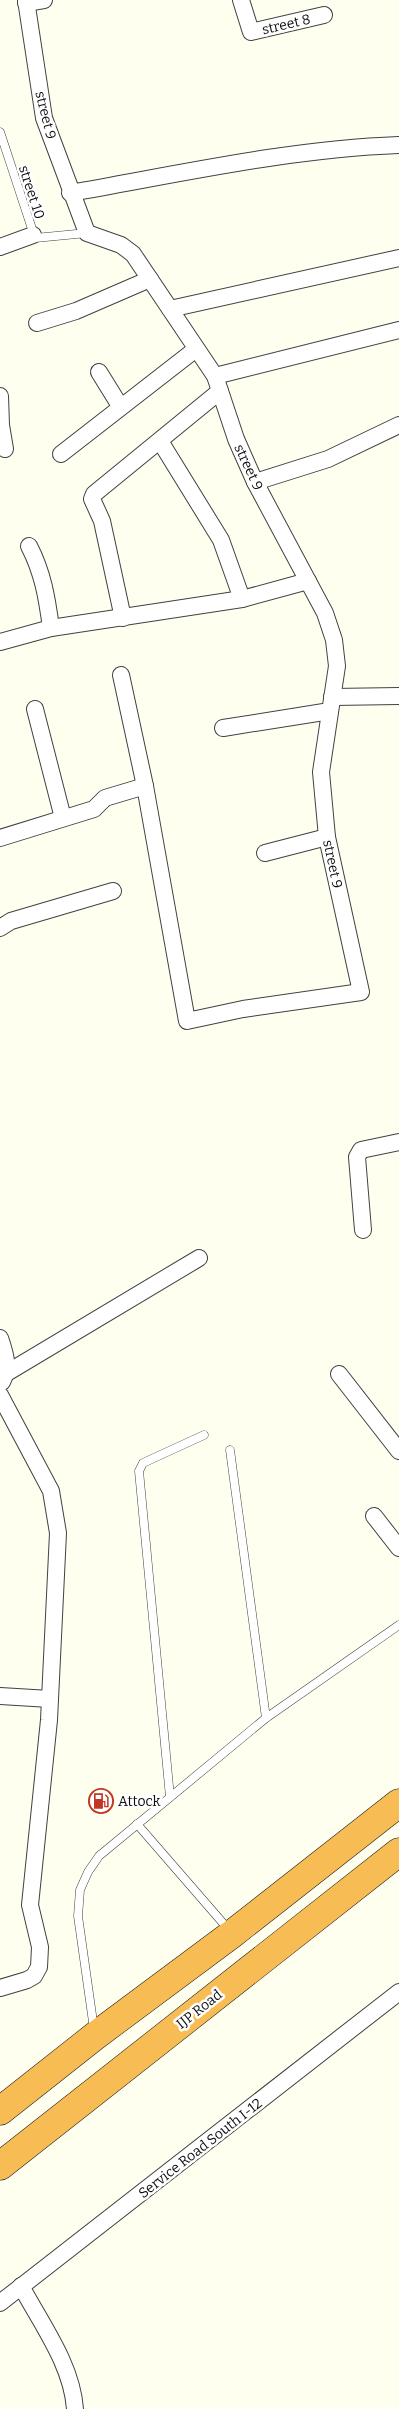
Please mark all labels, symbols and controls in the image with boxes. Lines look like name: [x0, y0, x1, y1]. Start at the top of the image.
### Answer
street label: street 8: [260, 11, 312, 38]
street label: street 9: [31, 89, 60, 141]
street label: street 10: [15, 163, 48, 221]
street label: street 9: [230, 441, 267, 493]
street label: street 9: [319, 838, 346, 890]
fuel station icon: Attock: [88, 1788, 114, 1814]
place label: Attock: [118, 1793, 160, 1810]
street label: IJP Road: [173, 1986, 226, 2033]
street label: Service Road South I-12: [135, 2095, 265, 2202]

